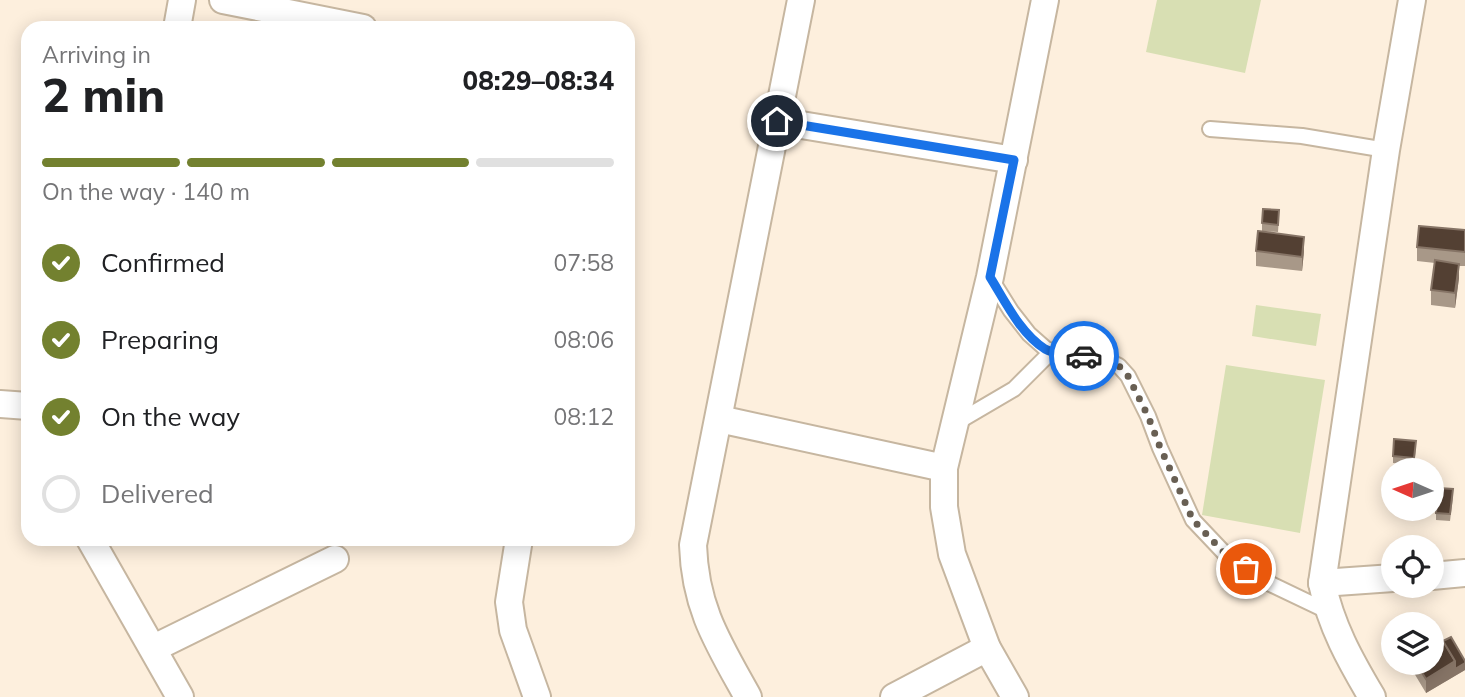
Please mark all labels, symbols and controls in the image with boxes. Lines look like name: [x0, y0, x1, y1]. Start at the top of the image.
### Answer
text: Arriving in: [42, 40, 151, 69]
text: 08:29–08:34: [463, 64, 614, 97]
text: 2 min: [42, 66, 165, 124]
pin: [747, 91, 807, 151]
icon: home: [758, 102, 796, 140]
text: On the way · 140 m: [42, 177, 250, 206]
icon: check: [42, 244, 80, 282]
text: Confirmed: [101, 246, 225, 279]
text: 07:58: [554, 248, 614, 277]
icon: check: [42, 321, 80, 359]
courier: [1049, 321, 1119, 391]
text: Preparing: [101, 323, 219, 356]
text: 08:06: [554, 325, 614, 354]
icon: car: [1065, 337, 1103, 375]
icon: check: [42, 398, 80, 436]
text: On the way: [101, 400, 240, 433]
text: 08:12: [554, 402, 614, 431]
north arrow: [1381, 458, 1444, 522]
map controls: [1381, 458, 1444, 675]
text: Delivered: [101, 477, 214, 510]
button: locate: [1381, 535, 1444, 598]
pin: [1216, 539, 1276, 599]
icon: bag: [1227, 550, 1265, 588]
button: layers: [1381, 612, 1444, 675]

